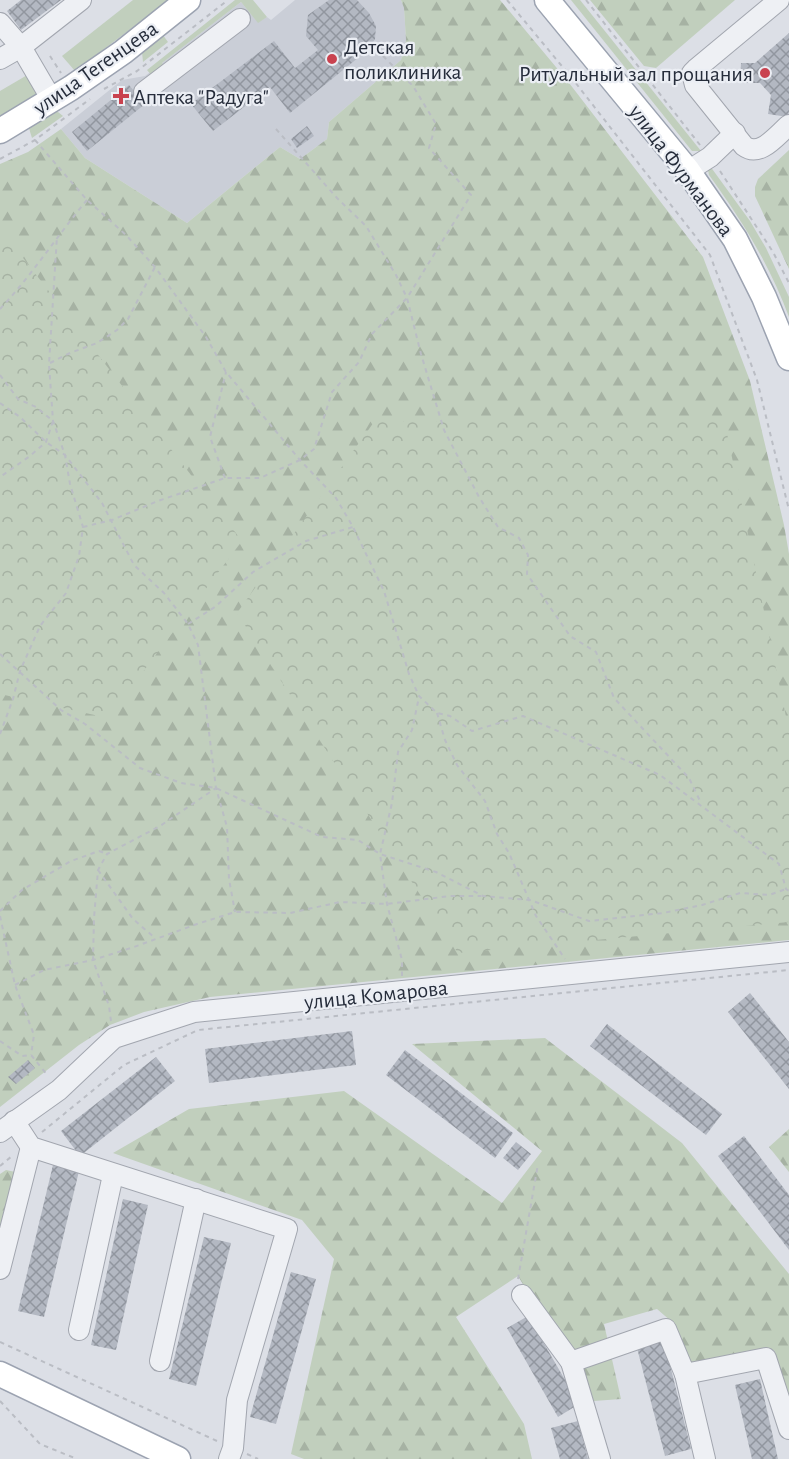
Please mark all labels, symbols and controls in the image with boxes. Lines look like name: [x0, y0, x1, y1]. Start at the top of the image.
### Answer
street label: улица Тегенцева: [29, 17, 162, 119]
place label: Детская поликлиника: [344, 36, 462, 83]
marker: Детская поликлиника: [325, 52, 339, 66]
place label: Ритуальный зал прощания: [519, 63, 753, 85]
marker: Ритуальный зал прощания: [758, 66, 772, 80]
place label: Аптека "Радуга": [133, 86, 269, 108]
marker: Аптека "Радуга": [114, 89, 128, 103]
street label: улица Фурманова: [624, 100, 738, 241]
street label: улица Комарова: [302, 977, 449, 1014]

